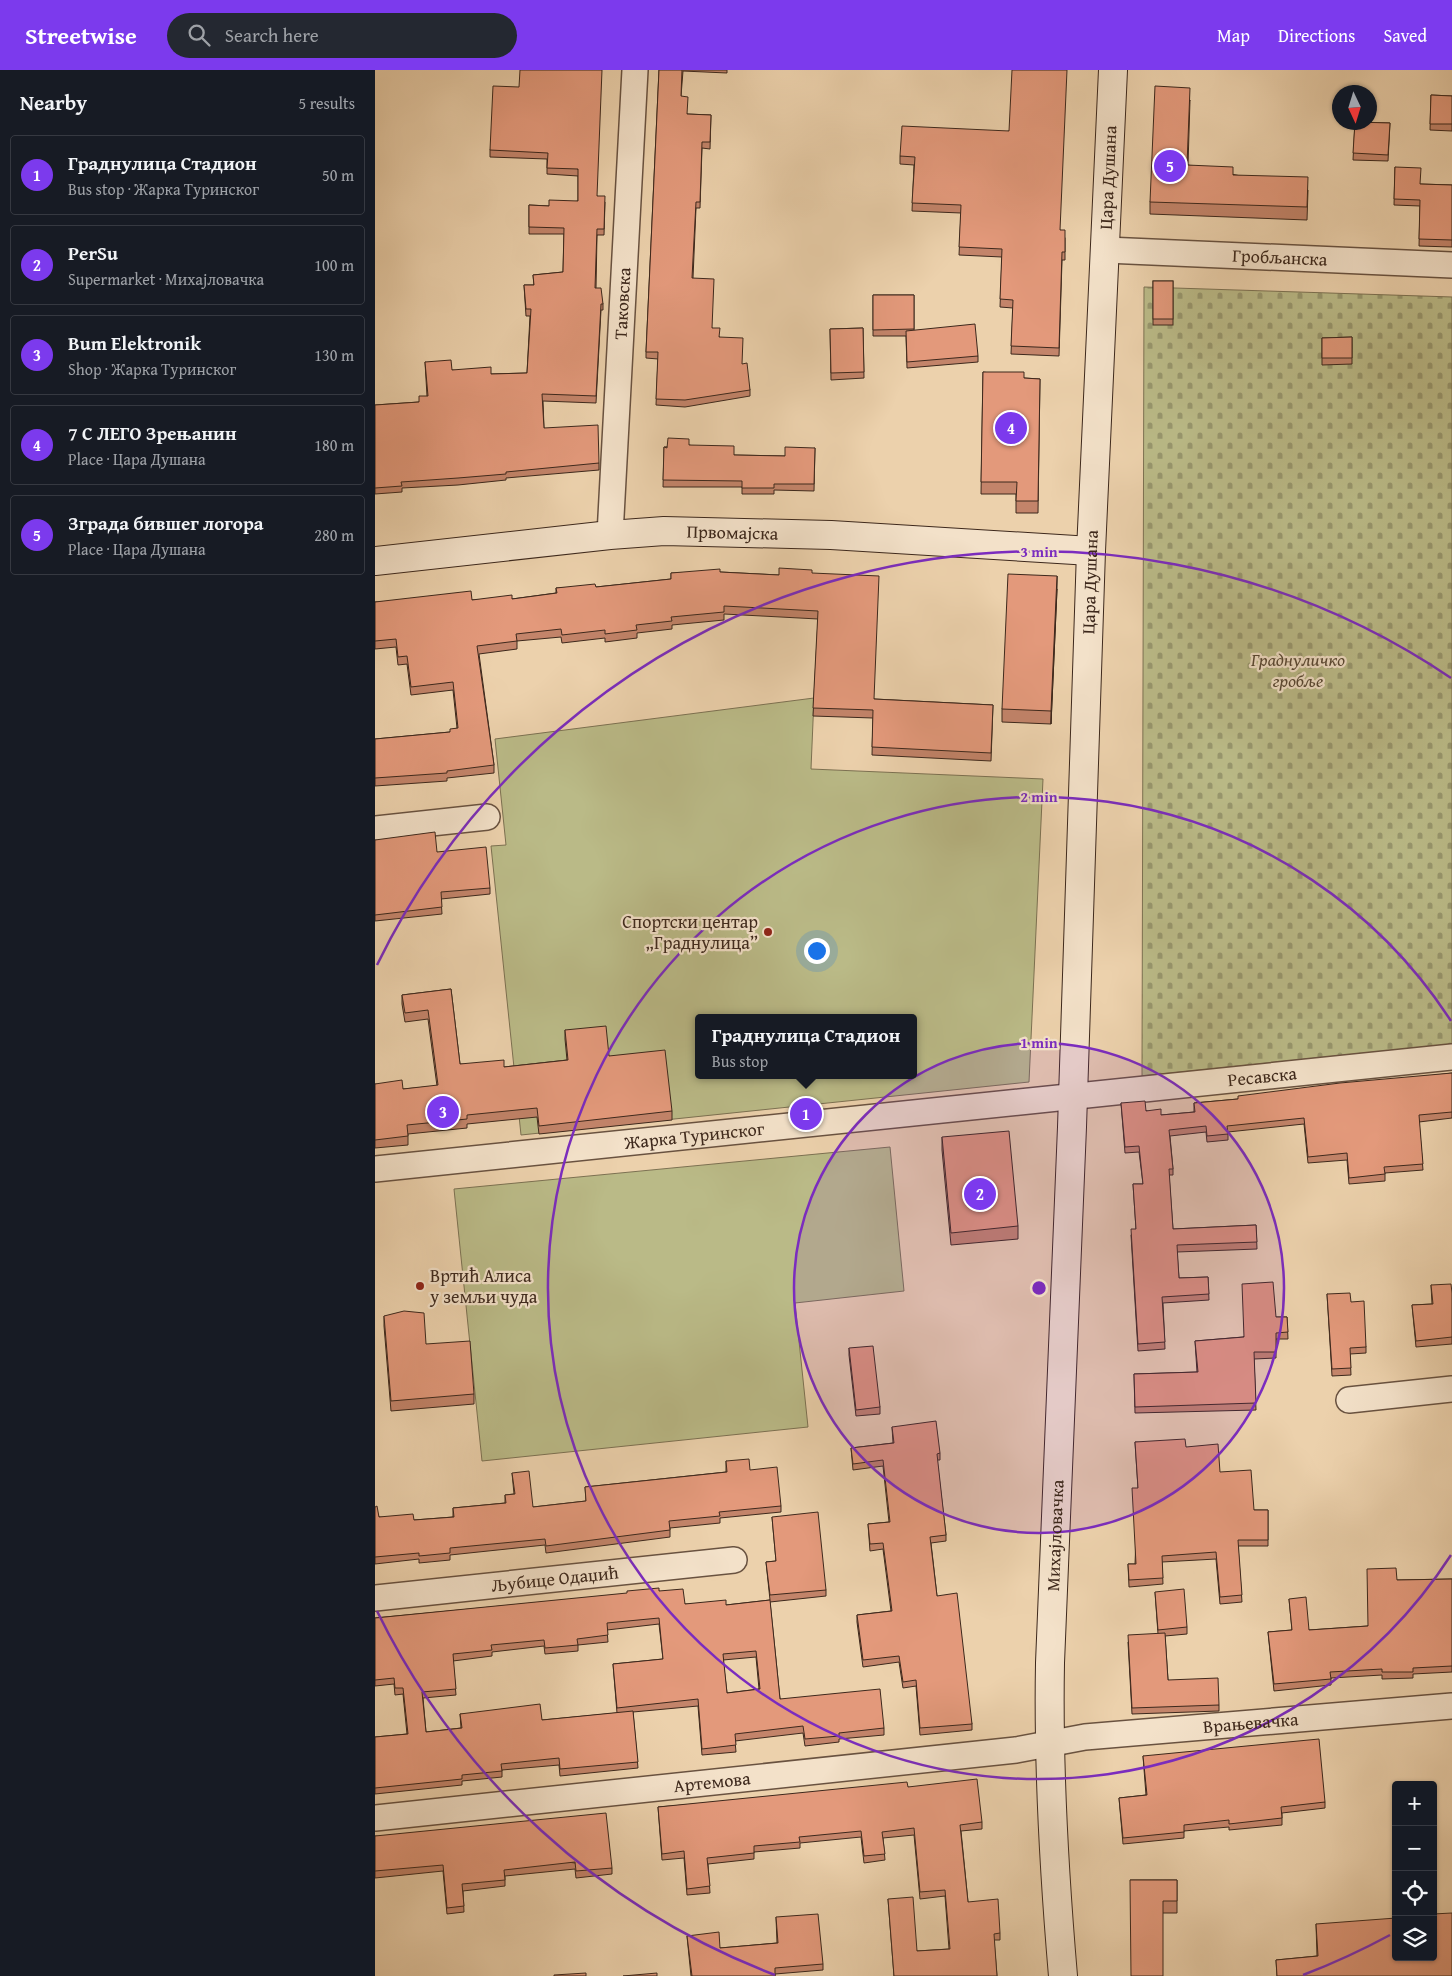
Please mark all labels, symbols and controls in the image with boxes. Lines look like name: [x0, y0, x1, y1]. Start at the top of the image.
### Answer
search box: [167, 13, 517, 58]
text: Streetwise: [25, 18, 137, 53]
icon: search: [185, 21, 213, 49]
text: Search here: [225, 21, 319, 49]
text: Map: [1217, 22, 1250, 49]
text: Directions: [1278, 22, 1355, 49]
text: Saved: [1383, 22, 1427, 49]
north arrow: [1332, 85, 1377, 130]
text: Nearby: [20, 87, 87, 118]
text: 5 results: [298, 91, 355, 115]
street label: Цара Душана: [1092, 124, 1123, 230]
pin: 5: [1154, 147, 1186, 185]
text: Граднулица Стадион: [68, 149, 257, 177]
text: 1: [33, 163, 41, 187]
text: 50 m: [322, 163, 354, 187]
text: Bus stop · Жарка Туринског: [68, 177, 259, 201]
text: PerSu: [68, 239, 118, 267]
street label: Гробљанска: [1232, 241, 1328, 273]
text: 2: [33, 253, 41, 277]
text: 100 m: [314, 253, 354, 277]
street label: Таковска: [607, 266, 637, 340]
text: Supermarket · Михајловачка: [68, 267, 264, 291]
text: Bum Elektronik: [68, 329, 201, 357]
text: 3: [33, 343, 41, 367]
text: 130 m: [314, 343, 354, 367]
text: Shop · Жарка Туринског: [68, 357, 236, 381]
pin: 4: [995, 409, 1027, 447]
text: 7 С ЛЕГО Зрењанин: [68, 419, 237, 447]
text: 4: [33, 433, 41, 457]
text: 180 m: [314, 433, 354, 457]
text: Place · Цара Душана: [68, 447, 206, 471]
text: Зграда бившег логора: [68, 509, 263, 537]
street label: Првомајска: [686, 518, 779, 547]
text: 5: [33, 523, 41, 547]
text: 280 m: [314, 523, 354, 547]
street label: Цара Душана: [1074, 529, 1105, 635]
text: Place · Цара Душана: [68, 537, 206, 561]
text: 3 min: [1020, 541, 1058, 562]
park label: Граднуличко гробље: [1250, 646, 1345, 694]
text: 2 min: [1020, 786, 1058, 807]
place label: Спортски центар „Граднулица”: [622, 908, 758, 956]
marker: Спортски центар „Граднулица”: [762, 926, 774, 938]
your location: [804, 938, 830, 964]
popup: [695, 1014, 917, 1079]
text: Граднулица Стадион: [712, 1021, 900, 1049]
text: 1 min: [1020, 1032, 1058, 1053]
text: Bus stop: [712, 1049, 768, 1073]
street label: Ресавска: [1226, 1059, 1299, 1093]
pin: 3: [427, 1093, 459, 1131]
pin: 1: [790, 1095, 822, 1133]
street label: Жарка Туринског: [622, 1115, 766, 1156]
pin: 2: [964, 1175, 996, 1213]
place label: Вртић Алиса у земљи чуда: [429, 1262, 538, 1310]
centre of rings: [1030, 1279, 1048, 1297]
marker: Вртић Алиса у земљи чуда: [414, 1280, 426, 1292]
street label: Михајловачка: [1039, 1479, 1071, 1592]
street label: Љубице Одаџић: [490, 1558, 620, 1599]
street label: Врањевачка: [1202, 1705, 1300, 1740]
street label: Артемова: [672, 1764, 752, 1799]
map controls: [1392, 1781, 1437, 1961]
button: +: [1392, 1781, 1437, 1826]
button: −: [1392, 1826, 1437, 1871]
button: locate: [1392, 1871, 1437, 1916]
button: layers: [1392, 1916, 1437, 1961]

